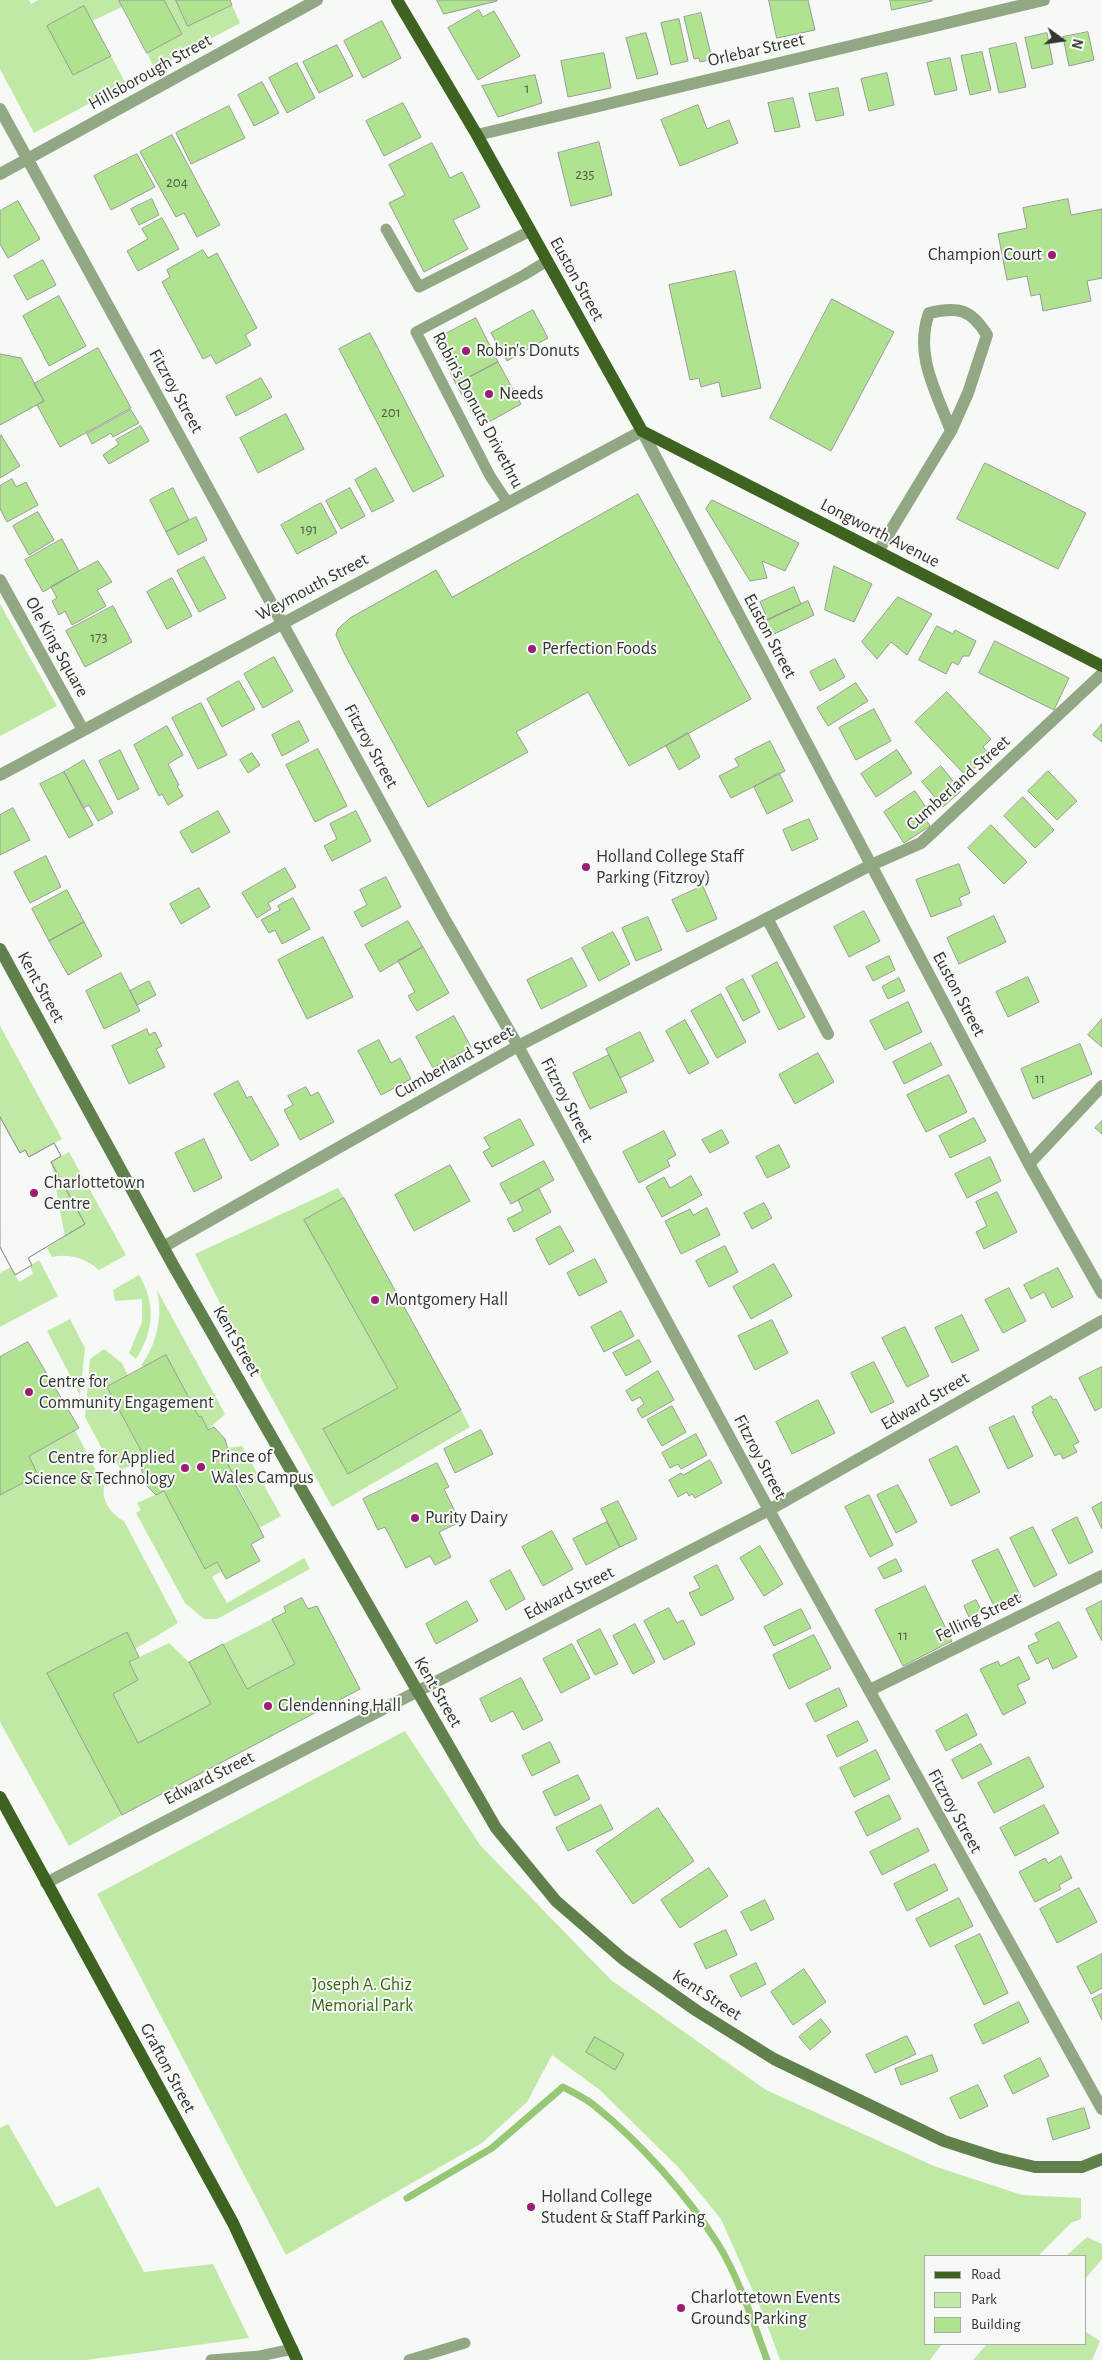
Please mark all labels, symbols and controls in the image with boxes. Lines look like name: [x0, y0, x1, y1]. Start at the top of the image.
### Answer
north arrow: [1037, 15, 1087, 65]
street label: Orlebar Street: [706, 28, 806, 72]
street label: Hillsborough Street: [85, 29, 215, 115]
text: N: [1069, 37, 1085, 50]
house number: 1: [524, 79, 530, 97]
house number: 235: [575, 165, 595, 183]
house number: 204: [166, 173, 188, 191]
street label: Euston Street: [545, 233, 609, 325]
place label: Champion Court: [928, 244, 1042, 266]
marker: Champion Court: [1046, 249, 1058, 261]
street label: Robin's Donuts Drivethru: [428, 328, 528, 492]
place label: Robin's Donuts: [476, 340, 580, 362]
street label: Fitzroy Street: [144, 345, 208, 437]
marker: Robin's Donuts: [460, 345, 472, 357]
place label: Needs: [499, 383, 544, 405]
marker: Needs: [483, 388, 495, 400]
house number: 201: [381, 403, 401, 421]
street label: Longworth Avenue: [817, 494, 943, 572]
house number: 191: [300, 520, 318, 538]
street label: Weymouth Street: [252, 548, 372, 626]
street label: Euston Street: [739, 590, 801, 682]
street label: Ole King Square: [21, 593, 93, 701]
house number: 173: [90, 628, 108, 646]
place label: Perfection Foods: [542, 638, 657, 660]
marker: Perfection Foods: [526, 643, 538, 655]
street label: Fitzroy Street: [339, 700, 403, 792]
street label: Cumberland Street: [902, 731, 1014, 835]
place label: Holland College Staff Parking (Fitzroy): [596, 846, 744, 889]
marker: Holland College Staff Parking (Fitzroy): [580, 861, 592, 873]
street label: Kent Street: [13, 948, 69, 1026]
street label: Euston Street: [928, 948, 990, 1040]
street label: Cumberland Street: [391, 1020, 517, 1104]
street label: Fitzroy Street: [536, 1054, 598, 1146]
house number: 11: [1035, 1069, 1045, 1087]
place label: Charlottetown Centre: [44, 1172, 145, 1214]
marker: Charlottetown Centre: [28, 1187, 40, 1199]
place label: Montgomery Hall: [385, 1289, 508, 1311]
marker: Montgomery Hall: [369, 1294, 381, 1306]
street label: Kent Street: [208, 1302, 266, 1380]
street label: Edward Street: [877, 1367, 973, 1435]
place label: Centre for Community Engagement: [39, 1371, 214, 1414]
marker: Centre for Community Engagement: [23, 1386, 35, 1398]
street label: Fitzroy Street: [729, 1411, 791, 1503]
place label: Prince of Wales Campus: [211, 1446, 314, 1488]
place label: Centre for Applied Science & Technology: [24, 1447, 175, 1490]
marker: Prince of Wales Campus: [195, 1461, 207, 1473]
marker: Centre for Applied Science & Technology: [179, 1462, 191, 1474]
place label: Purity Dairy: [425, 1507, 508, 1529]
marker: Purity Dairy: [409, 1512, 421, 1524]
street label: Edward Street: [520, 1561, 618, 1625]
street label: Felling Street: [932, 1587, 1024, 1647]
house number: 11: [898, 1626, 908, 1644]
street label: Kent Street: [409, 1653, 467, 1731]
place label: Glendenning Hall: [278, 1695, 401, 1717]
marker: Glendenning Hall: [262, 1700, 274, 1712]
street label: Edward Street: [160, 1746, 258, 1810]
street label: Fitzroy Street: [923, 1765, 987, 1857]
street label: Kent Street: [668, 1965, 746, 2025]
park label: Joseph A. Ghiz Memorial Park: [311, 1974, 413, 2016]
street label: Grafton Street: [135, 2019, 201, 2117]
place label: Holland College Student & Staff Parking: [541, 2186, 705, 2228]
marker: Holland College Student & Staff Parking: [525, 2201, 537, 2213]
legend: [924, 2255, 1087, 2345]
text: Road: [971, 2267, 1001, 2282]
place label: Charlottetown Events Grounds Parking: [691, 2287, 840, 2330]
text: Park: [971, 2292, 997, 2307]
marker: Charlottetown Events Grounds Parking: [675, 2302, 687, 2314]
text: Building: [971, 2317, 1021, 2332]

